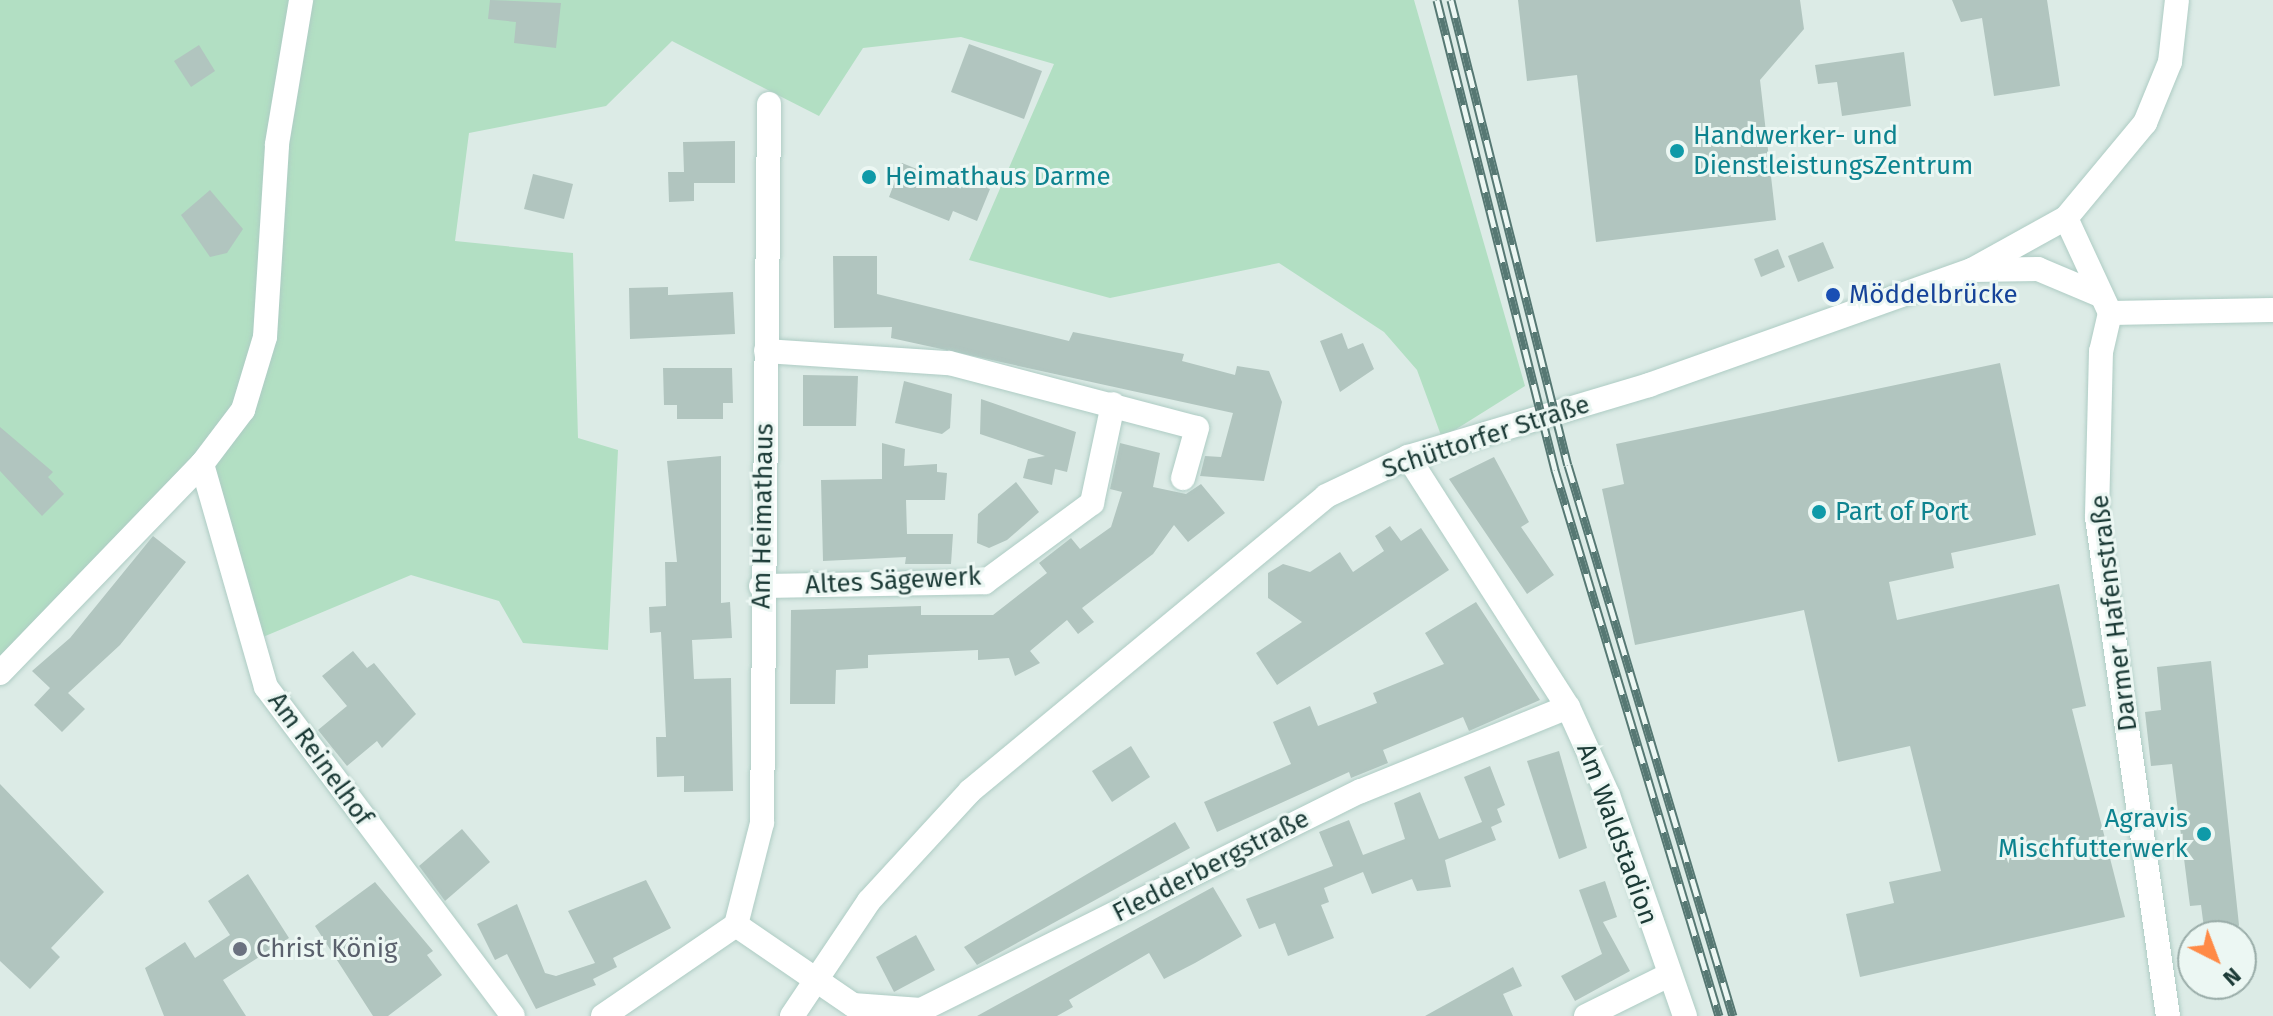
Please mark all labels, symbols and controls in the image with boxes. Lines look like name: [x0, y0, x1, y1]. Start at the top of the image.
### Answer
place label: Handwerker- und DienstleistungsZentrum: [1693, 120, 1973, 182]
marker: Handwerker- und DienstleistungsZentrum: [1668, 142, 1686, 160]
place label: Heimathaus Darme: [885, 161, 1111, 193]
marker: Heimathaus Darme: [860, 168, 878, 186]
place label: Möddelbrücke: [1849, 279, 2018, 311]
marker: Möddelbrücke: [1824, 286, 1842, 304]
street label: Schüttorfer Straße: [1378, 389, 1594, 485]
street label: Am Heimathaus: [746, 423, 780, 609]
street label: Darmer Hafenstraße: [2084, 493, 2144, 733]
place label: Part of Port: [1835, 496, 1969, 528]
marker: Part of Port: [1810, 503, 1828, 521]
street label: Altes Sägewerk: [804, 561, 982, 601]
street label: Am Reinelhof: [261, 686, 379, 832]
street label: Am Waldstadion: [1570, 739, 1664, 929]
street label: Fledderbergstraße: [1107, 803, 1315, 929]
place label: Agravis Mischfutterwerk: [1998, 803, 2188, 864]
marker: Agravis Mischfutterwerk: [2195, 825, 2213, 843]
north arrow: [2177, 920, 2257, 1000]
place label: Christ König: [256, 933, 398, 965]
marker: Christ König: [231, 940, 249, 958]
text: N: [2218, 962, 2247, 992]

